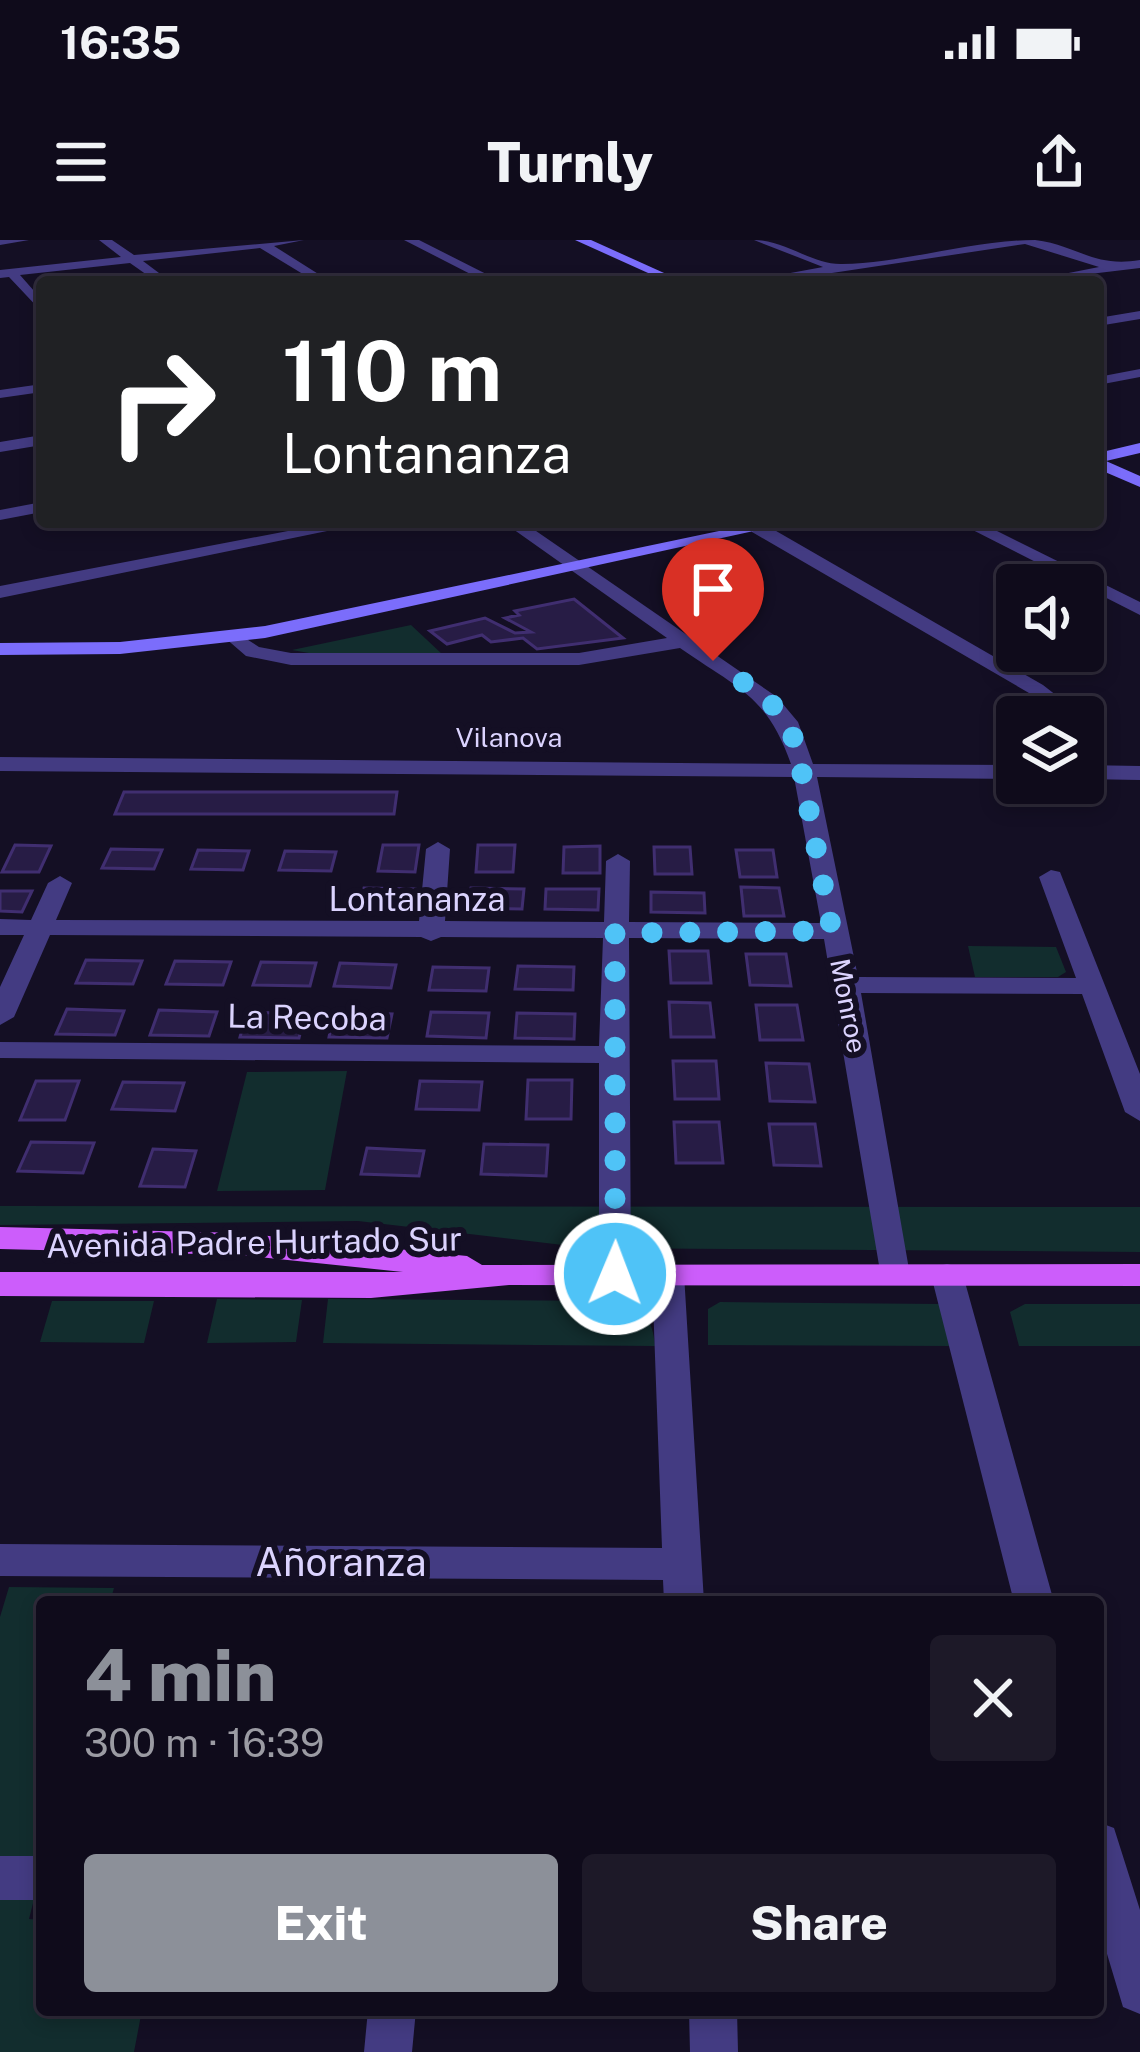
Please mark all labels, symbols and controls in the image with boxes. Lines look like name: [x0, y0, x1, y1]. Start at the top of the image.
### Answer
text: 16:35: [60, 16, 181, 69]
icon: menu: [48, 129, 114, 195]
icon: share: [1026, 129, 1092, 195]
text: Turnly: [487, 131, 653, 194]
text: 110 m: [282, 321, 502, 420]
icon: right: [84, 324, 240, 480]
text: Lontananza: [282, 422, 571, 485]
pin: [662, 538, 764, 661]
icon: arrive: [680, 556, 746, 622]
map controls: [996, 564, 1104, 804]
button: sound: [996, 564, 1104, 672]
button: layers: [996, 696, 1104, 804]
street label: Vilanova: [456, 721, 562, 753]
street label: Lontananza: [329, 880, 505, 918]
street label: Monroe: [824, 956, 874, 1056]
street label: La Recoba: [227, 997, 387, 1037]
position arrow: [552, 1211, 678, 1337]
street label: Avenida Padre Hurtado Sur: [46, 1219, 462, 1265]
street label: Añoranza: [255, 1539, 427, 1585]
text: 4 min: [84, 1633, 277, 1717]
button: close: [930, 1635, 1056, 1761]
text: 300 m · 16:39: [84, 1720, 324, 1766]
button: Exit: [84, 1854, 558, 1992]
button: Share: [582, 1854, 1056, 1992]

